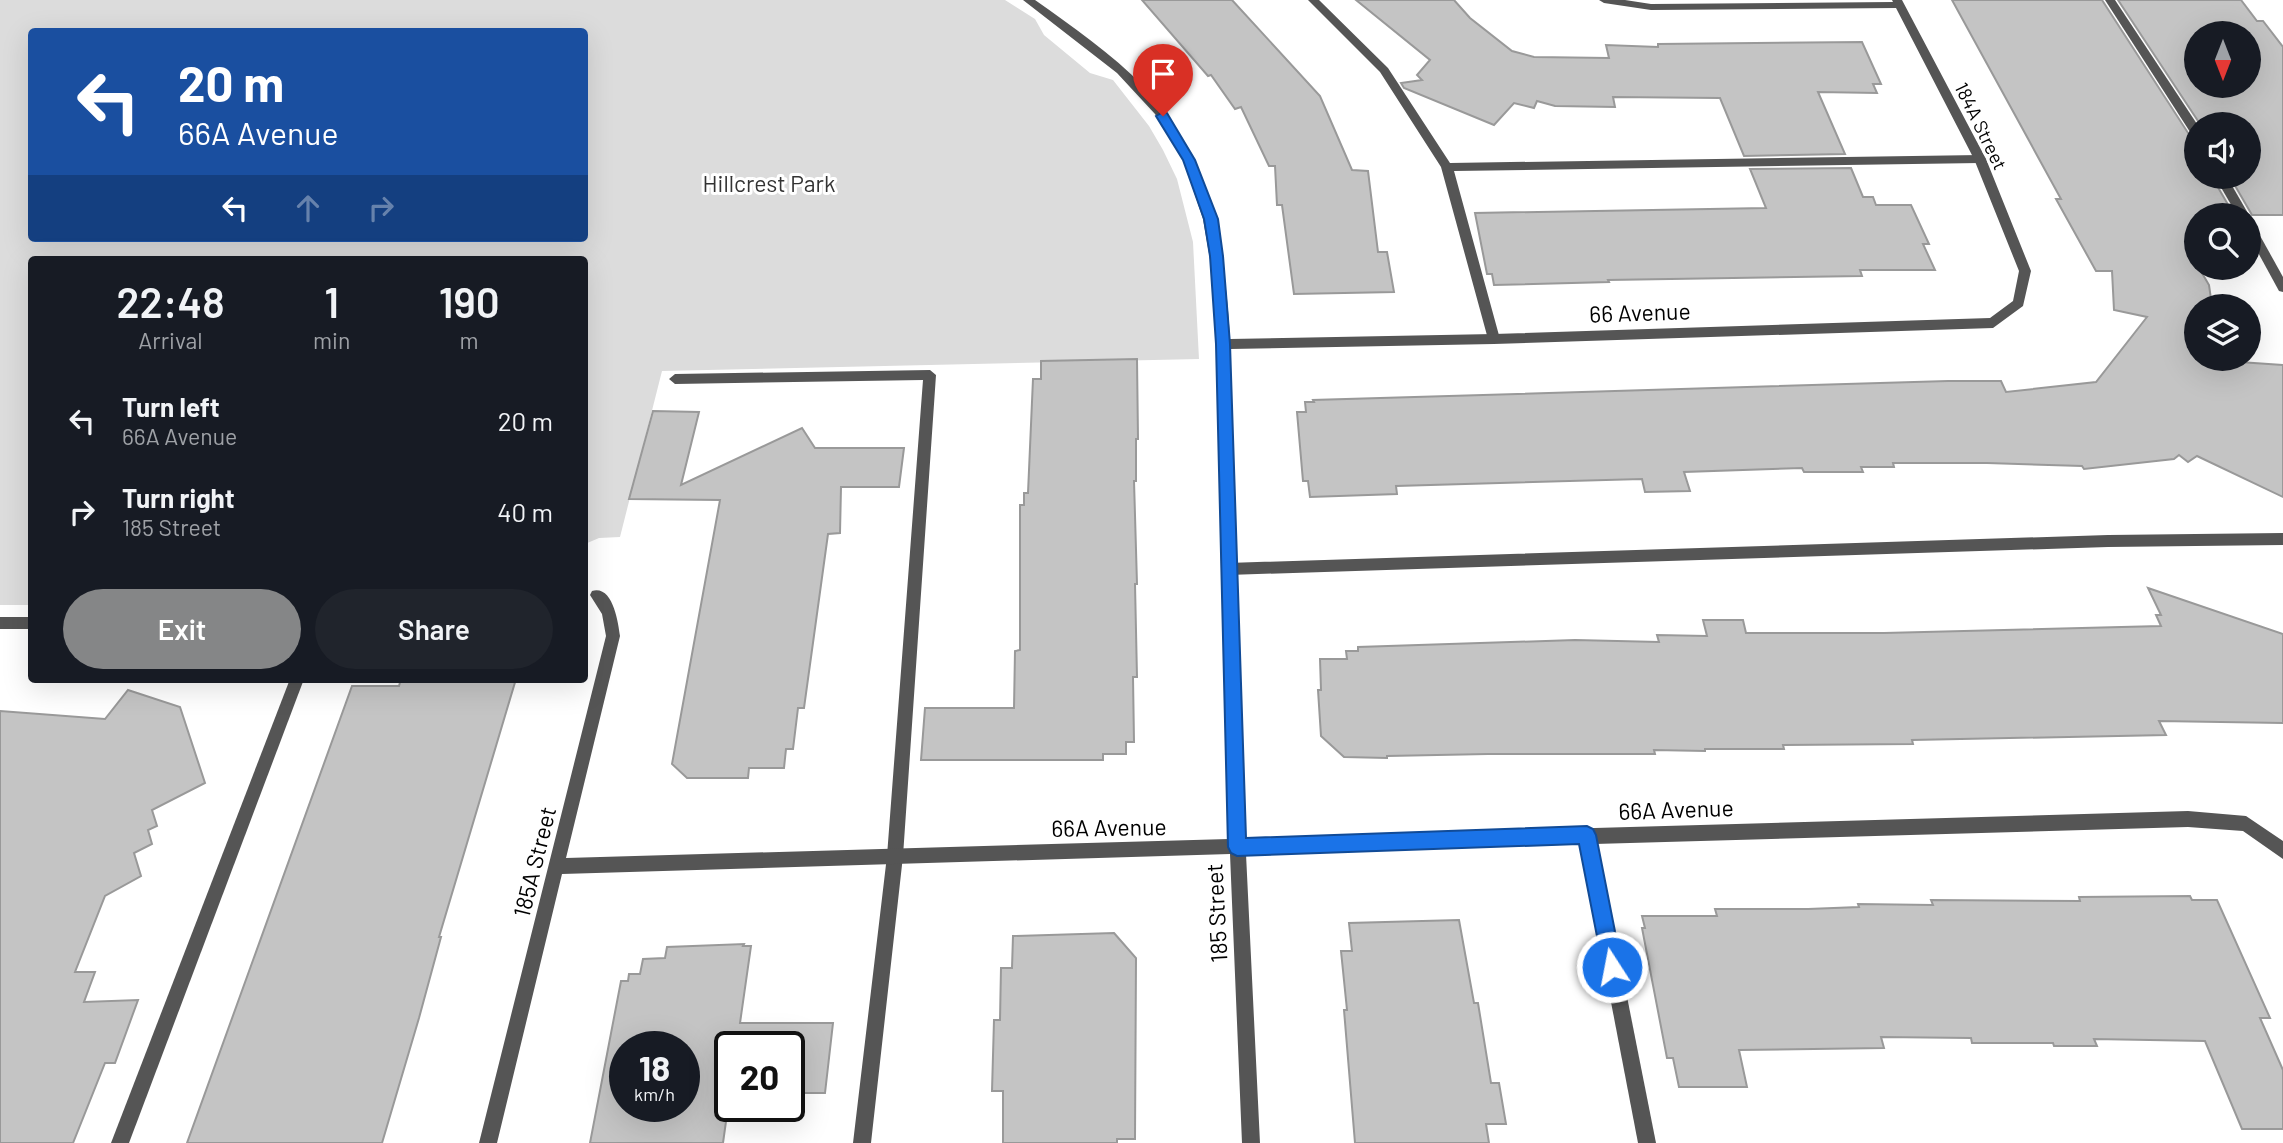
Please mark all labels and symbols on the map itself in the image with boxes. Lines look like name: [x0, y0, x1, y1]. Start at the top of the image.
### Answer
north arrow: [2184, 21, 2261, 98]
pin: [1133, 44, 1193, 116]
street label: 184A Street: [1950, 78, 2012, 173]
park label: Hillcrest Park: [703, 169, 835, 197]
street label: 66 Avenue: [1589, 296, 1691, 328]
street label: 66A Avenue: [1618, 793, 1734, 825]
street label: 185A Street: [507, 803, 561, 920]
street label: 66A Avenue: [1051, 812, 1167, 842]
street label: 185 Street: [1199, 863, 1233, 963]
position arrow: [1575, 930, 1649, 1004]
speed limit sign: 20: [714, 1031, 805, 1122]

